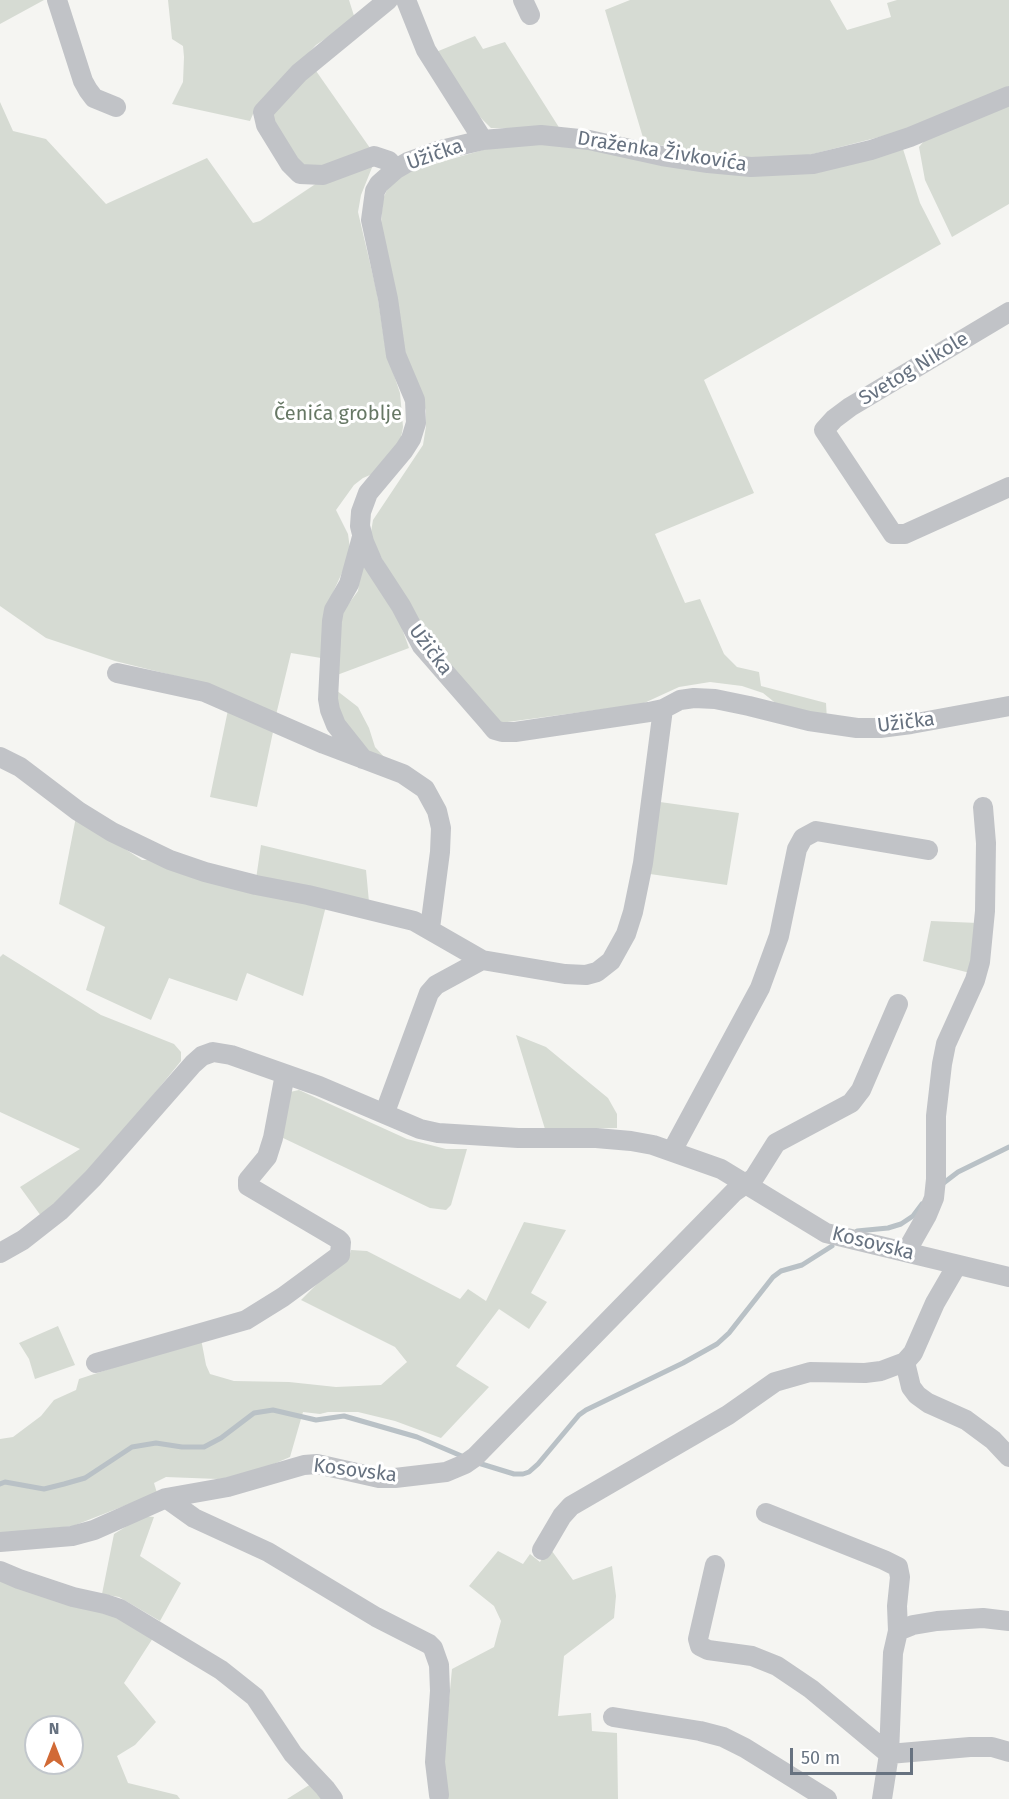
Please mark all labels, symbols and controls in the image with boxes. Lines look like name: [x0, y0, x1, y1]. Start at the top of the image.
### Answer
street label: Draženka Živkovića: [575, 127, 749, 177]
street label: Užička: [404, 134, 466, 176]
street label: Svetog Nikole: [855, 327, 973, 411]
park label: Čenića groblje: [274, 402, 402, 426]
street label: Užička: [403, 620, 457, 680]
street label: Užička: [876, 708, 936, 738]
street label: Kosovska: [829, 1222, 917, 1266]
street label: Kosovska: [312, 1454, 398, 1488]
north arrow: [24, 1715, 84, 1775]
text: N: [49, 1719, 59, 1738]
scale bar: [793, 1736, 916, 1774]
text: 50 m: [801, 1747, 840, 1769]

